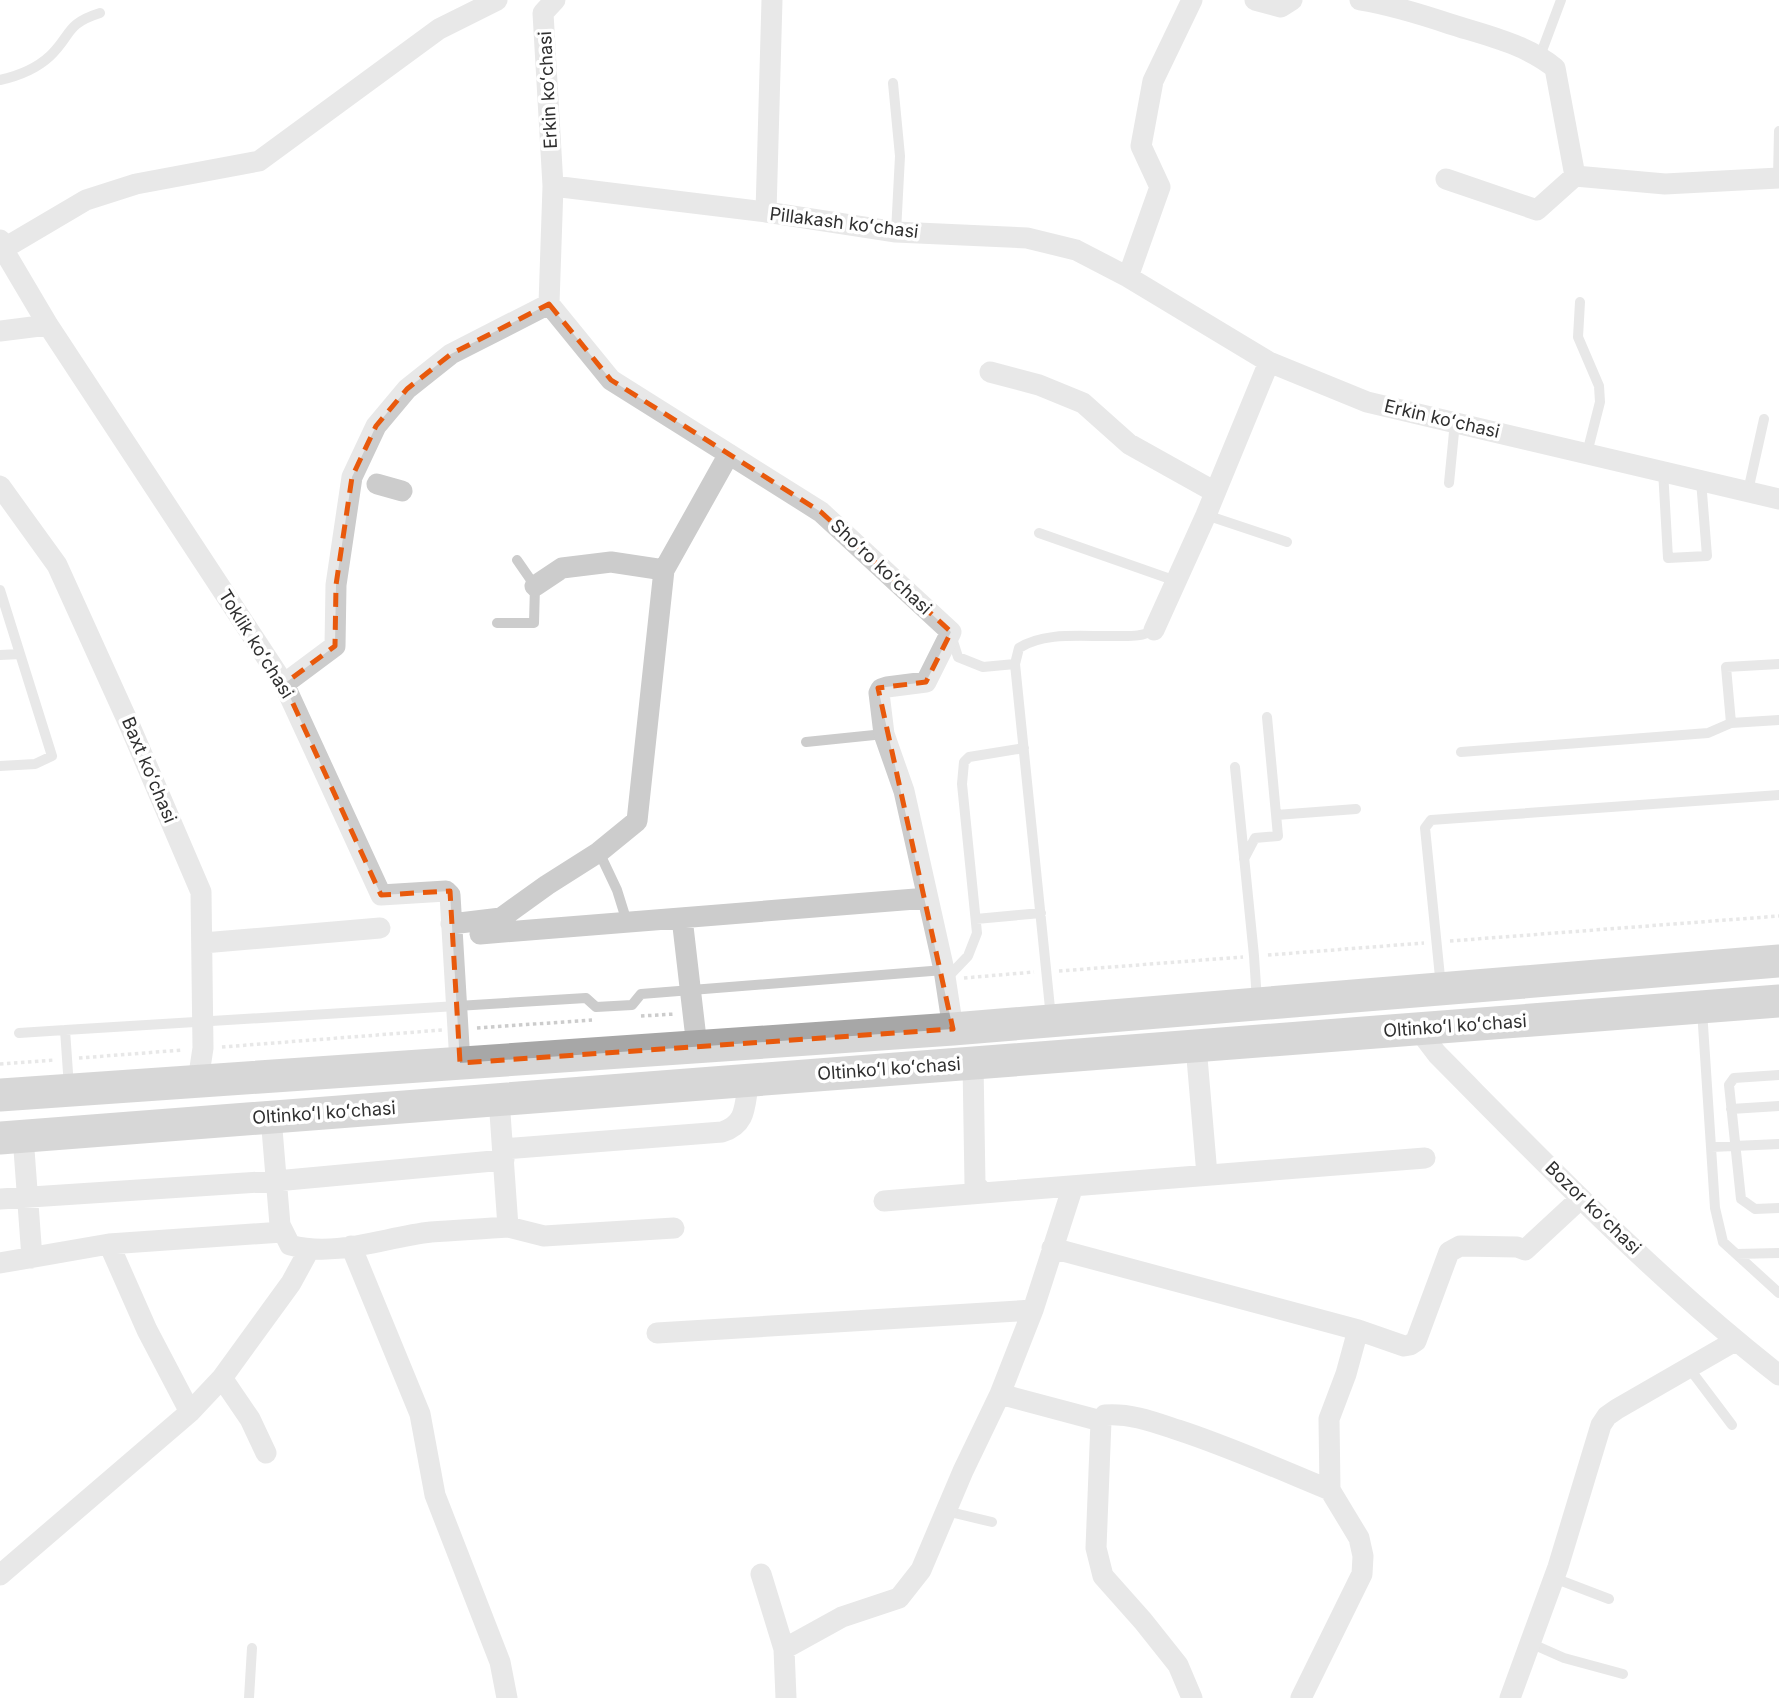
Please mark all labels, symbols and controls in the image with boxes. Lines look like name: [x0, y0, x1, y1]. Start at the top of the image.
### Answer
street label: Erkin koʻchasi: [534, 31, 561, 149]
street label: Pillakash koʻchasi: [768, 203, 920, 242]
street label: Erkin koʻchasi: [1382, 395, 1502, 442]
street label: Shoʻro koʻchasi: [827, 515, 936, 619]
street label: Toklik koʻchasi: [215, 585, 298, 702]
street label: Baxt koʻchasi: [118, 714, 181, 826]
street label: Oltinkoʻl koʻchasi: [1383, 1010, 1527, 1041]
street label: Oltinkoʻl koʻchasi: [817, 1053, 961, 1084]
street label: Oltinkoʻl koʻchasi: [252, 1097, 396, 1128]
street label: Bozor koʻchasi: [1541, 1157, 1645, 1258]

